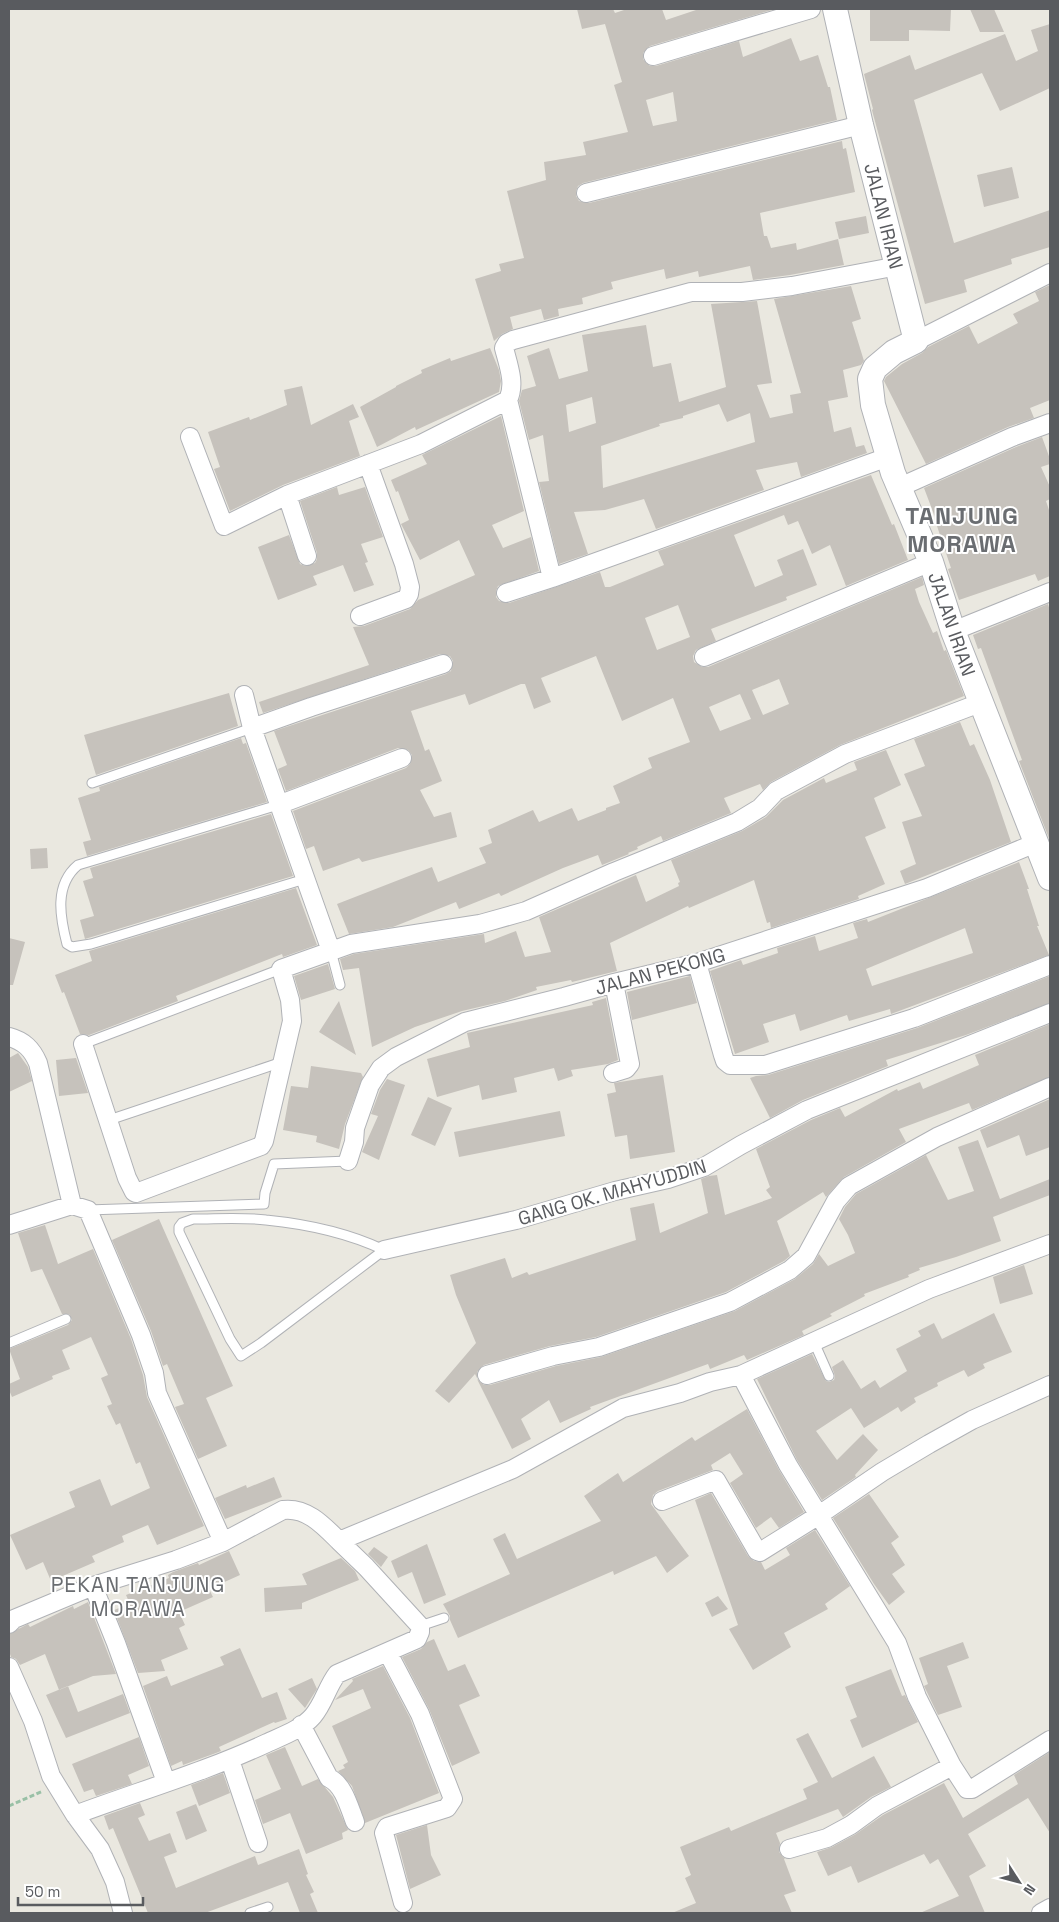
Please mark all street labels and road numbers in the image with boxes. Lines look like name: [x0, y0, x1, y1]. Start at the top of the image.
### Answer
street label: JALAN IRIAN: [858, 161, 909, 272]
street label: JALAN IRIAN: [922, 569, 981, 679]
street label: JALAN PEKONG: [592, 942, 728, 1001]
street label: GANG OK. MAHYUDDIN: [515, 1154, 709, 1231]

